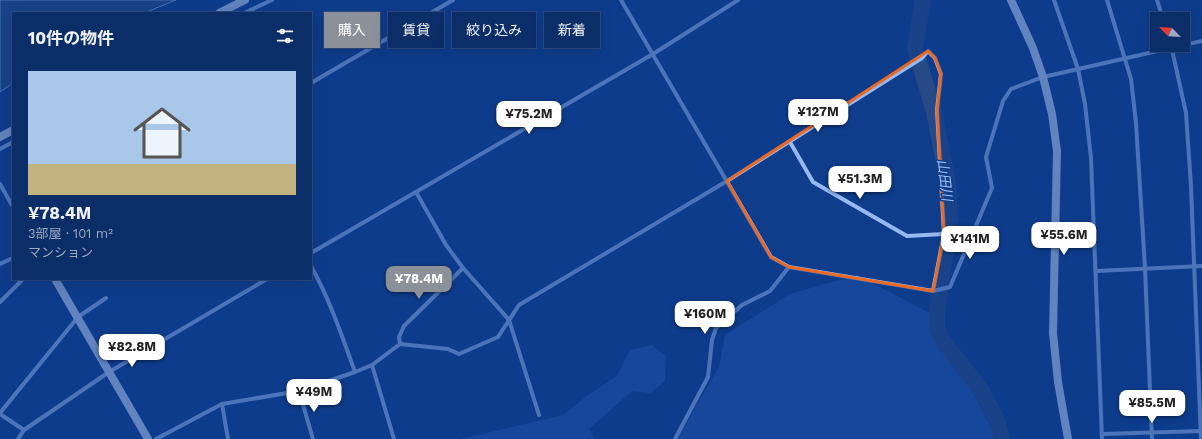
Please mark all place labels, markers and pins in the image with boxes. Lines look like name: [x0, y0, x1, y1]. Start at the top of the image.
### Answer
pin: ¥127M: [790, 99, 846, 133]
pin: ¥75.2M: [496, 101, 562, 135]
pin: ¥51.3M: [827, 166, 893, 200]
pin: ¥55.6M: [1031, 222, 1097, 256]
pin: ¥141M: [942, 226, 998, 260]
pin: ¥78.4M: [386, 266, 452, 300]
pin: ¥160M: [677, 301, 733, 335]
pin: ¥82.8M: [99, 334, 165, 368]
pin: ¥49M: [290, 379, 338, 413]
pin: ¥85.5M: [1119, 390, 1185, 424]

